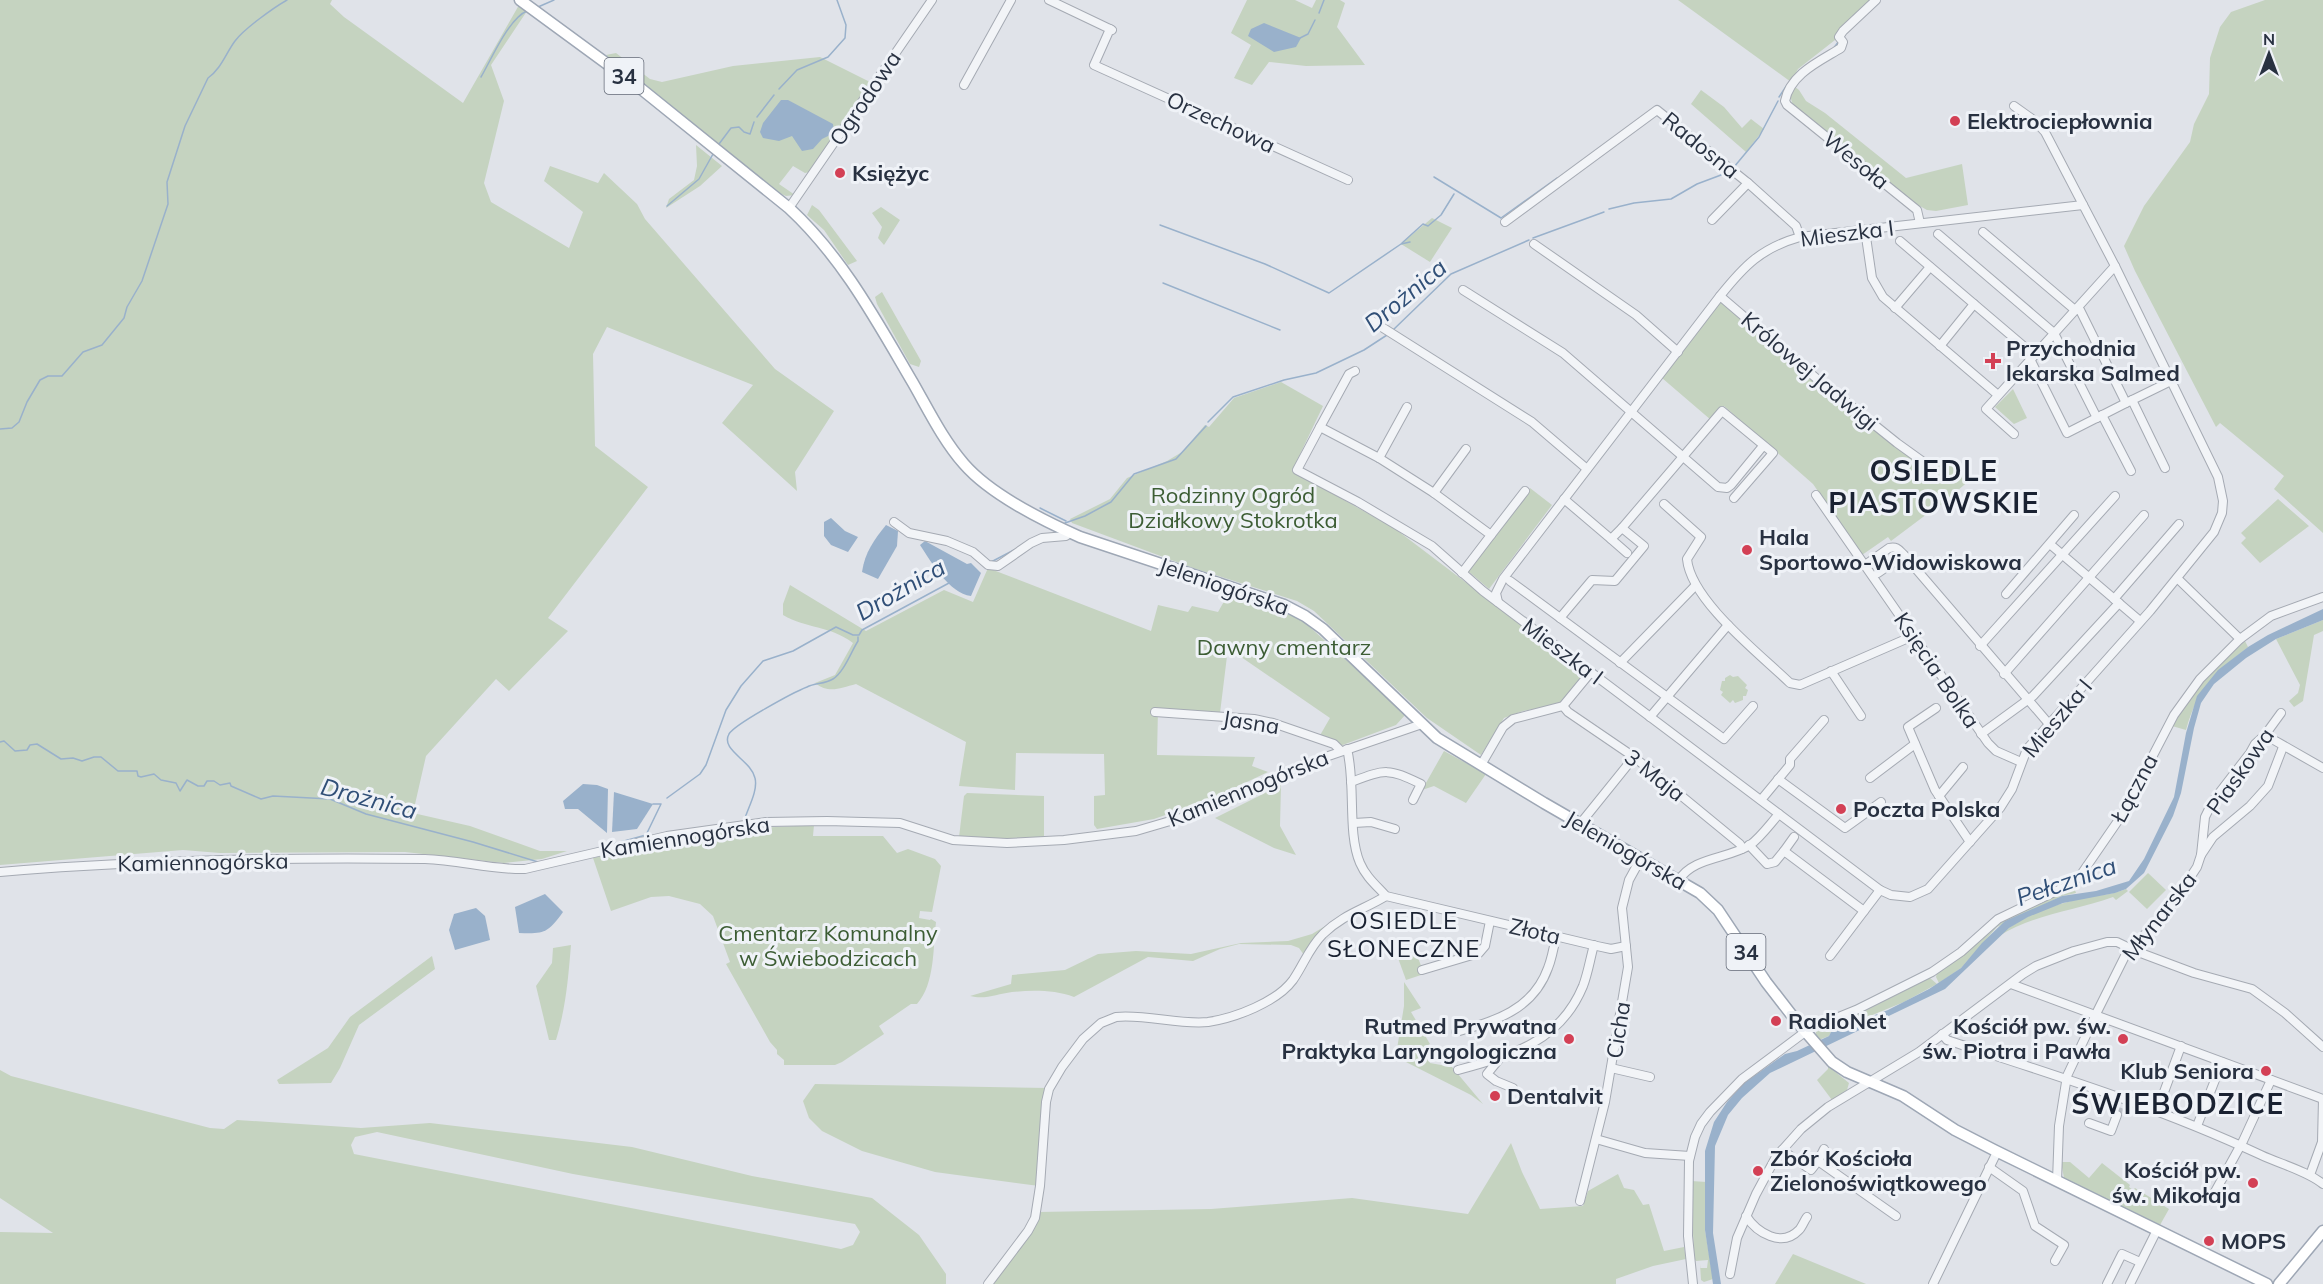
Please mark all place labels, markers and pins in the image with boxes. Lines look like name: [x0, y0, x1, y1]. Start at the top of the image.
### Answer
place label: Elektrociepłownia: [1967, 107, 2153, 135]
marker: Elektrociepłownia: [1948, 114, 1962, 128]
place label: Księżyc: [852, 159, 929, 187]
marker: Księżyc: [833, 166, 847, 180]
place label: Przychodnia lekarska Salmed: [2006, 334, 2180, 387]
marker: Przychodnia lekarska Salmed: [1984, 352, 2002, 370]
place label: Hala Sportowo-Widowiskowa: [1759, 523, 2022, 576]
marker: Hala Sportowo-Widowiskowa: [1740, 543, 1754, 557]
place label: Poczta Polska: [1853, 795, 2000, 823]
marker: Poczta Polska: [1834, 802, 1848, 816]
place label: RadioNet: [1788, 1007, 1886, 1035]
place label: Rutmed Prywatna Praktyka Laryngologiczna: [1281, 1012, 1557, 1065]
place label: Kościół pw. św. św. Piotra i Pawła: [1922, 1012, 2111, 1065]
marker: RadioNet: [1769, 1014, 1783, 1028]
marker: Rutmed Prywatna Praktyka Laryngologiczna: [1562, 1032, 1576, 1046]
marker: Kościół pw. św. św. Piotra i Pawła: [2116, 1032, 2130, 1046]
place label: Klub Seniora: [2120, 1057, 2254, 1085]
marker: Klub Seniora: [2259, 1064, 2273, 1078]
place label: Dentalvit: [1507, 1082, 1603, 1110]
marker: Dentalvit: [1488, 1089, 1502, 1103]
place label: Zbór Kościoła Zielonoświątkowego: [1770, 1144, 1987, 1197]
place label: Kościół pw. św. Mikołaja: [2112, 1156, 2241, 1209]
marker: Zbór Kościoła Zielonoświątkowego: [1751, 1164, 1765, 1178]
marker: Kościół pw. św. Mikołaja: [2246, 1176, 2260, 1190]
place label: MOPS: [2221, 1227, 2286, 1255]
marker: MOPS: [2202, 1234, 2216, 1248]

